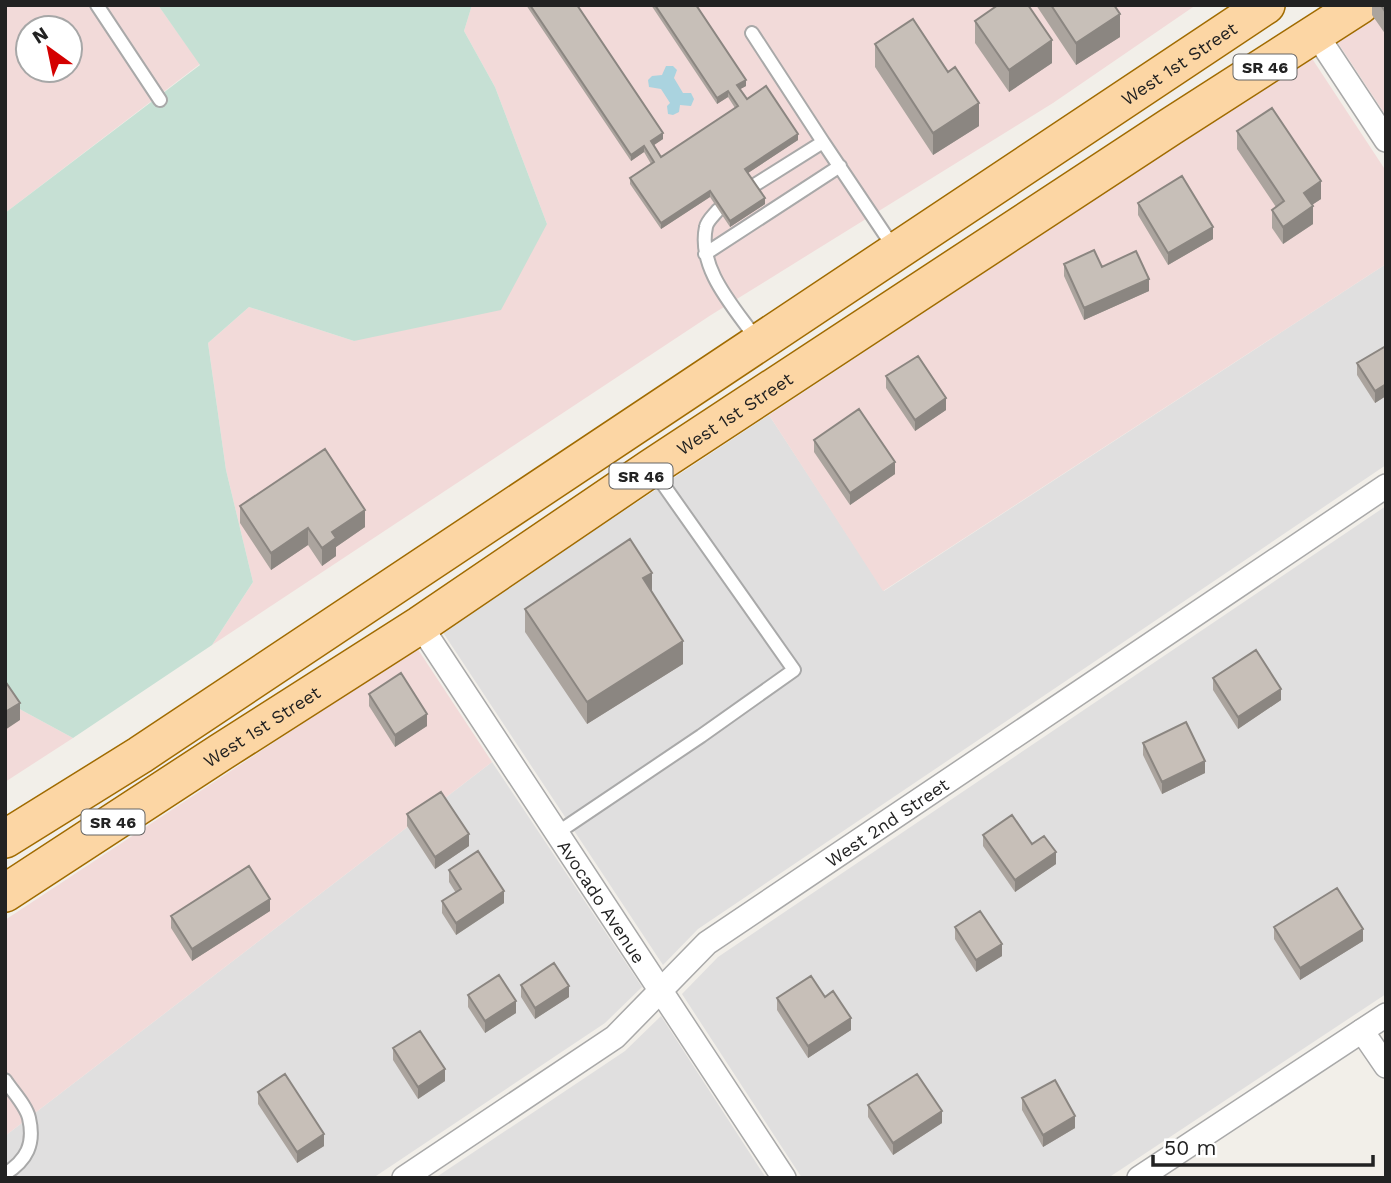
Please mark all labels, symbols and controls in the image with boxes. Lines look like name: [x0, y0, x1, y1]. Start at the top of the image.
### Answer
north arrow: [14, 14, 84, 84]
street label: West 1st Street: [1117, 17, 1241, 109]
text: N: [28, 22, 52, 49]
road number: SR 46: [1234, 54, 1296, 80]
street label: West 1st Street: [672, 367, 797, 459]
road number: SR 46: [610, 463, 672, 489]
street label: West 1st Street: [199, 681, 324, 771]
street label: West 2nd Street: [821, 773, 953, 871]
road number: SR 46: [82, 810, 144, 834]
street label: Avocado Avenue: [554, 836, 650, 967]
scale bar: [1153, 1124, 1374, 1168]
text: 50 m: [1164, 1135, 1216, 1160]

